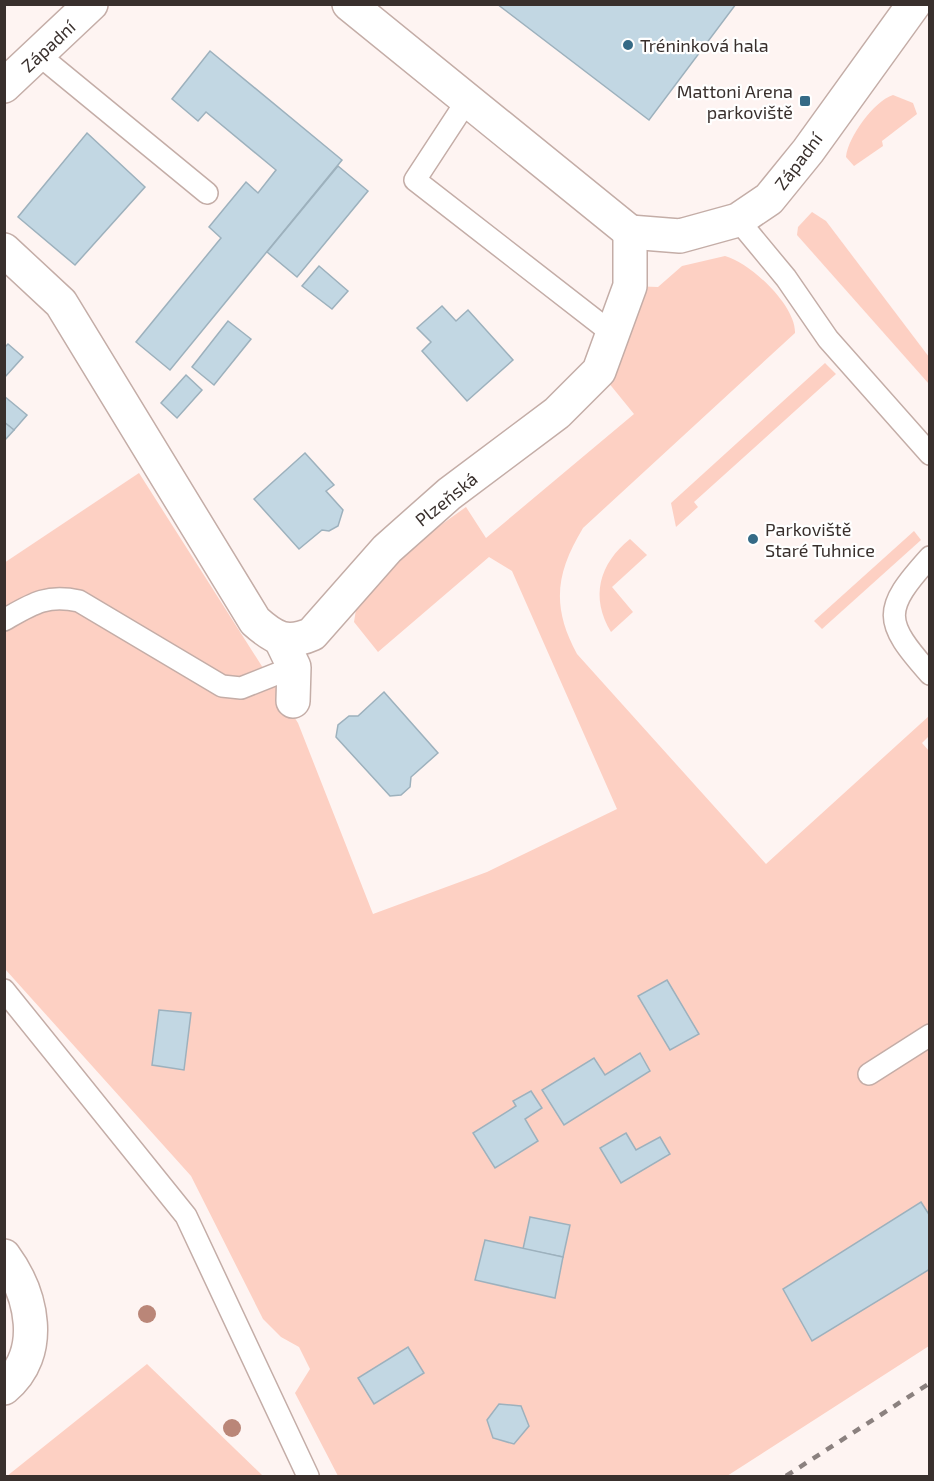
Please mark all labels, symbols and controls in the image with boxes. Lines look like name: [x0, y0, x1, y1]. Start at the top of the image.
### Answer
street label: Západní: [16, 15, 80, 76]
place label: Tréninková hala: [640, 34, 769, 56]
marker: Tréninková hala: [621, 38, 635, 52]
place label: Mattoni Arena parkoviště: [677, 80, 793, 123]
marker: Mattoni Arena parkoviště: [798, 94, 812, 108]
street label: Západní: [769, 128, 827, 194]
street label: Plzeňská: [411, 467, 481, 531]
place label: Parkoviště Staré Tuhnice: [765, 518, 875, 561]
marker: Parkoviště Staré Tuhnice: [746, 532, 760, 546]

